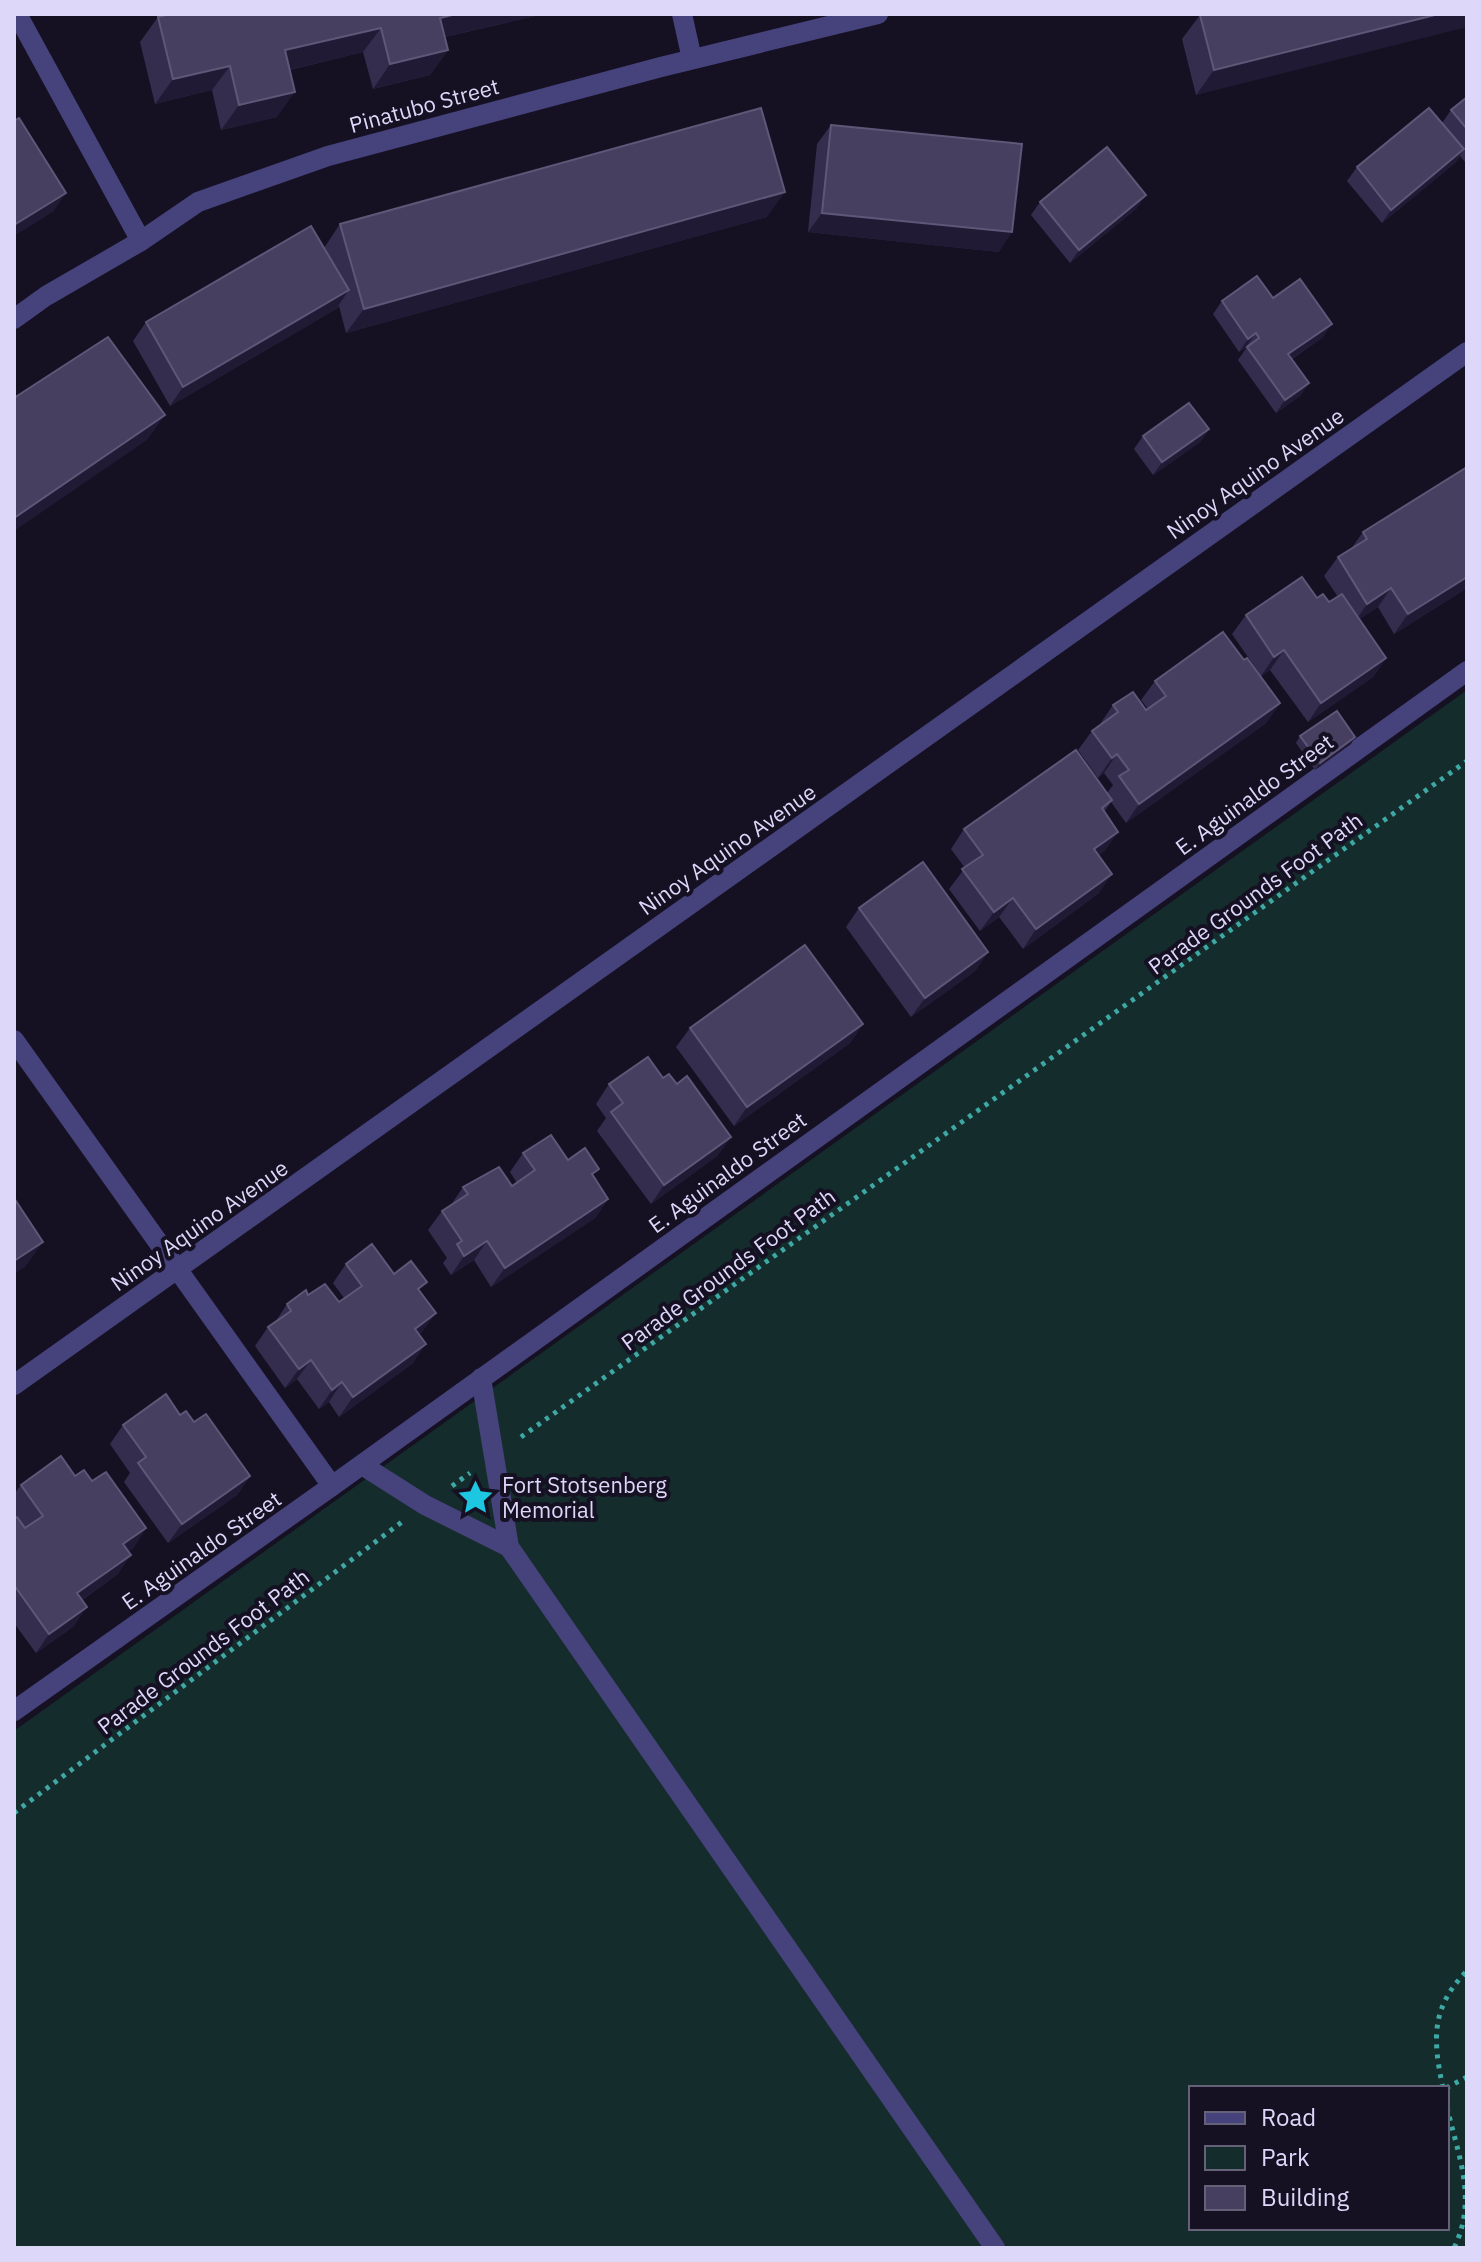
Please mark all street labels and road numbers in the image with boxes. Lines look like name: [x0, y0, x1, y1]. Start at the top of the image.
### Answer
street label: Pinatubo Street: [346, 71, 502, 139]
street label: Ninoy Aquino Avenue: [1161, 401, 1349, 545]
street label: E. Aguinaldo Street: [1169, 727, 1339, 861]
street label: Ninoy Aquino Avenue: [633, 777, 821, 921]
street label: Parade Grounds Foot Path: [1142, 805, 1368, 981]
street label: E. Aguinaldo Street: [642, 1105, 812, 1239]
street label: Ninoy Aquino Avenue: [105, 1153, 293, 1297]
street label: Parade Grounds Foot Path: [615, 1181, 841, 1357]
street label: E. Aguinaldo Street: [115, 1484, 287, 1616]
street label: Parade Grounds Foot Path: [91, 1562, 315, 1740]

